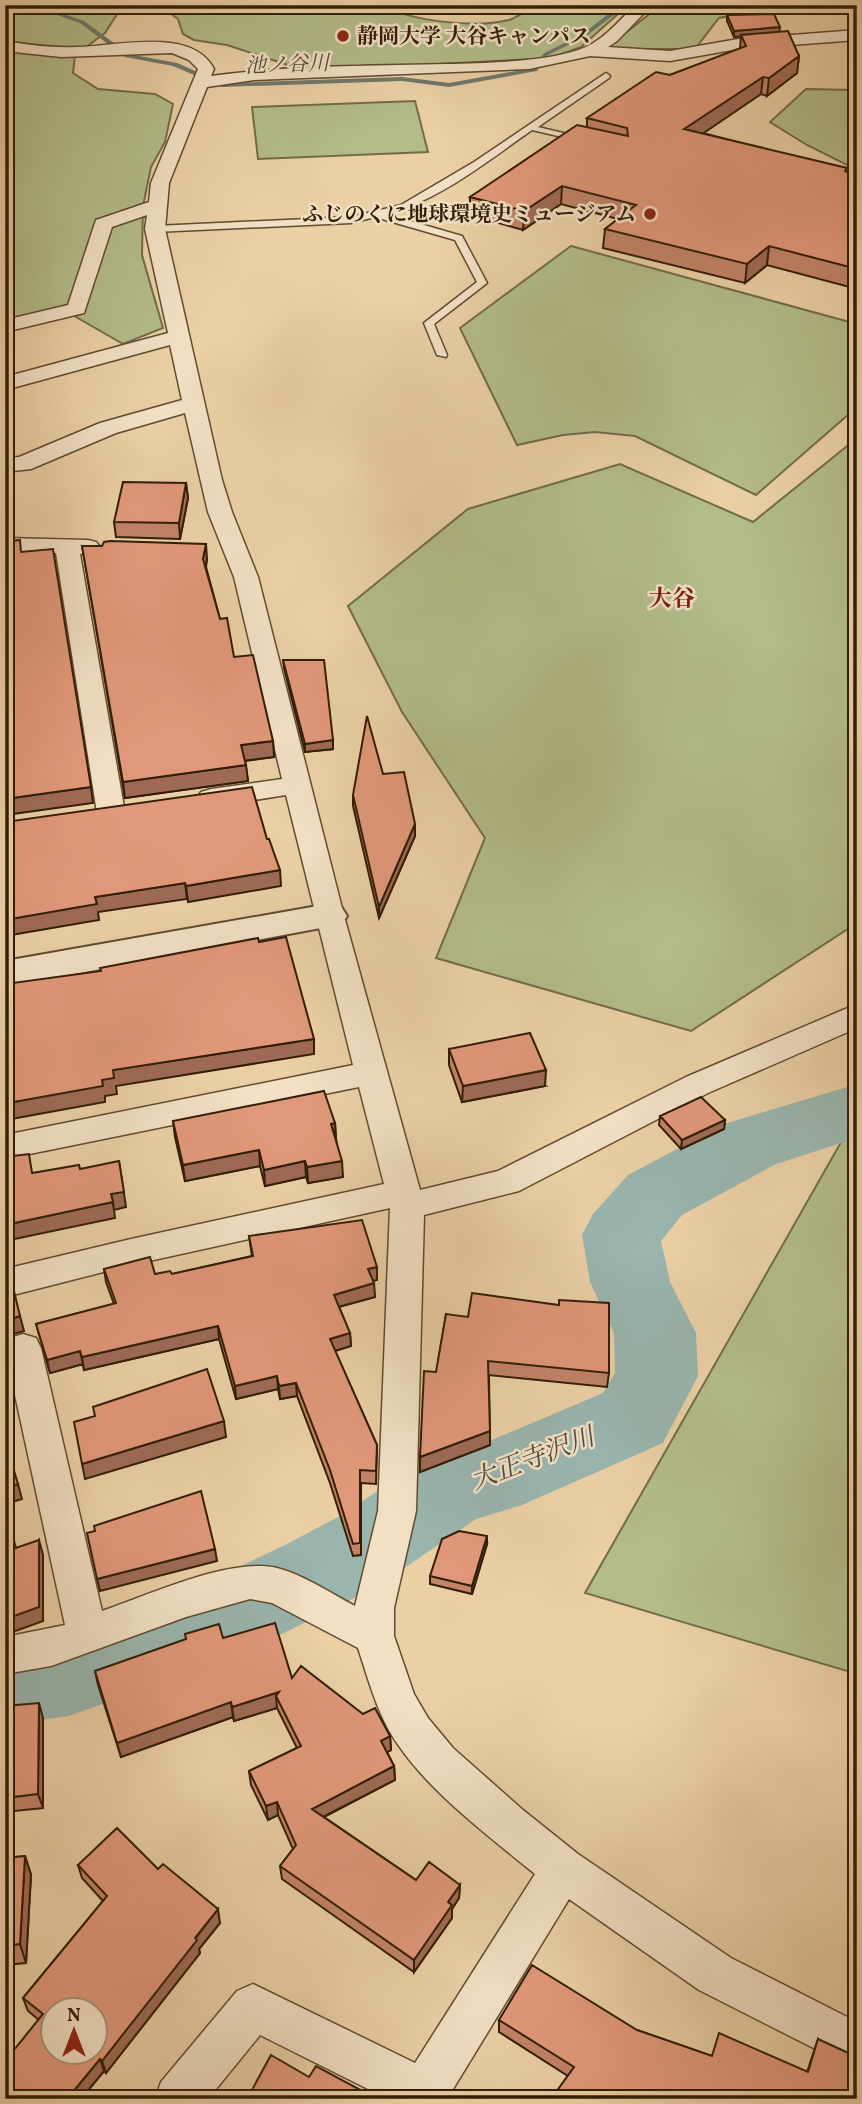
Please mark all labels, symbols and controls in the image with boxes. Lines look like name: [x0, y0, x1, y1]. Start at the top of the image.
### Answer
place label: 静岡大学 大谷キャンパス: [357, 23, 591, 52]
marker: 静岡大学 大谷キャンパス: [335, 28, 351, 44]
water label: 池ノ谷川: [245, 49, 332, 81]
place label: ふじのくに地球環境史ミュージアム: [302, 201, 636, 230]
marker: ふじのくに地球環境史ミュージアム: [642, 206, 658, 222]
district label: 大谷: [649, 584, 695, 616]
water label: 大正寺沢川: [466, 1419, 603, 1500]
north arrow: [38, 1996, 108, 2066]
text: N: [67, 2003, 81, 2029]

